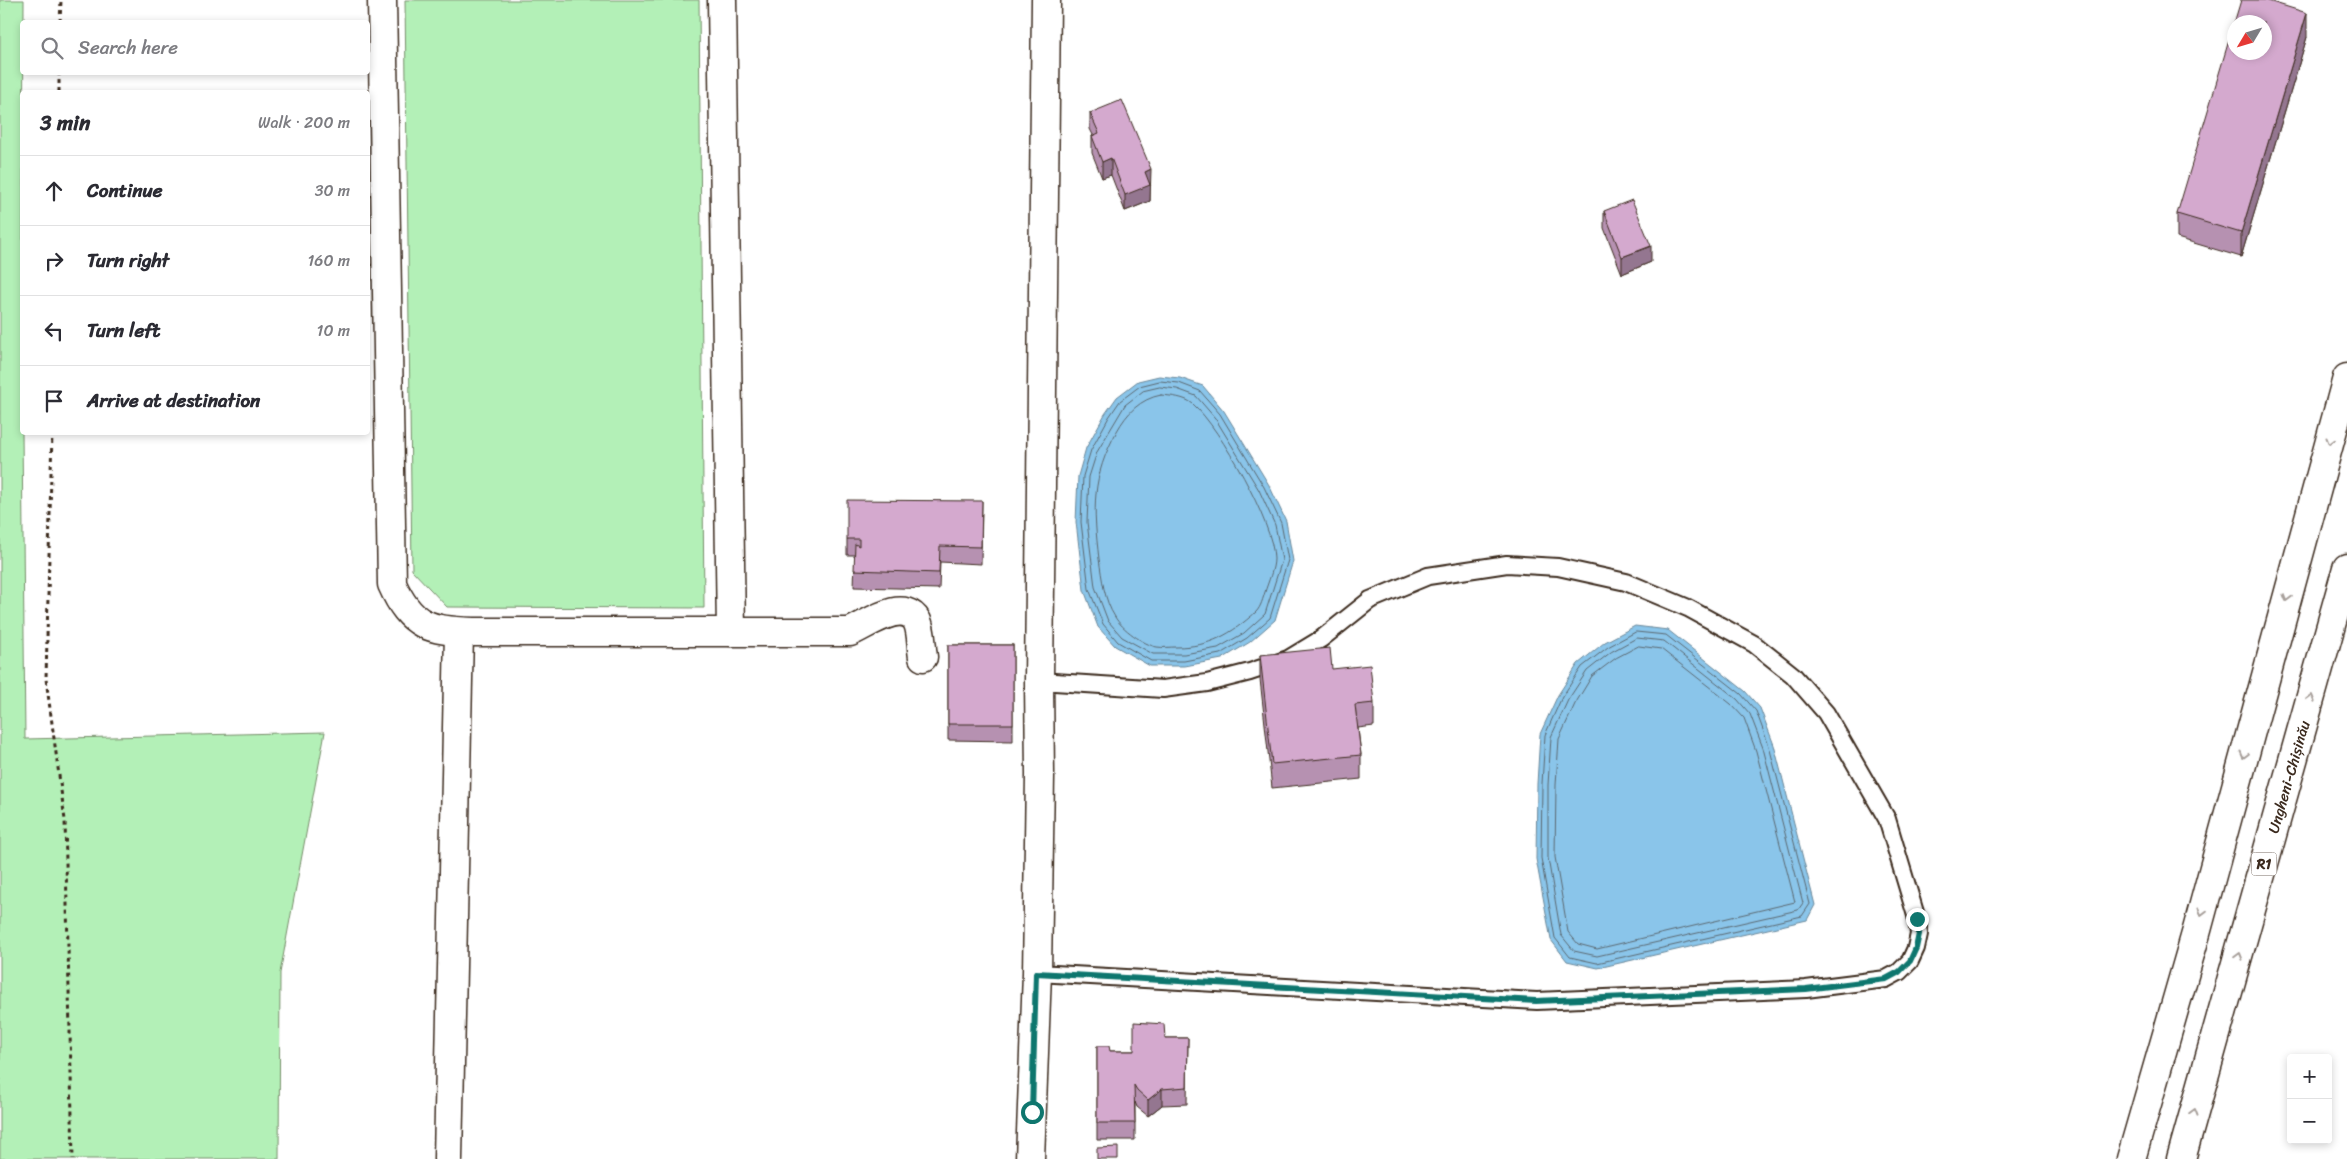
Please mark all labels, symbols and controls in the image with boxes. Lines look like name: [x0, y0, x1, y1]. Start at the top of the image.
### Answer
north arrow: [2227, 15, 2272, 60]
search box: [20, 20, 370, 75]
text: Search here: [78, 31, 178, 64]
icon: search: [38, 34, 66, 62]
text: 3 min: [40, 104, 90, 142]
text: Walk · 200 m: [258, 108, 350, 137]
text: Continue: [87, 174, 163, 207]
text: 30 m: [315, 176, 350, 205]
icon: ahead: [40, 177, 68, 205]
text: Turn right: [87, 244, 169, 277]
text: 160 m: [307, 246, 350, 275]
icon: right: [40, 247, 68, 275]
text: Turn left: [87, 314, 160, 347]
text: 10 m: [317, 316, 350, 345]
icon: left: [40, 317, 68, 345]
text: Arrive at destination: [87, 384, 260, 417]
icon: arrive: [40, 387, 68, 415]
one-way arrow: [2325, 437, 2335, 445]
one-way arrow: [2282, 594, 2293, 603]
one-way arrow: [2305, 695, 2315, 703]
street label: Ungheni-Chișinău: [2260, 717, 2318, 837]
one-way arrow: [2240, 751, 2250, 759]
road number: R1: [2252, 852, 2276, 876]
one-way arrow: [2197, 907, 2208, 916]
route end: [1906, 908, 1929, 931]
one-way arrow: [2233, 952, 2243, 960]
map controls: [2287, 1054, 2332, 1144]
button: +: [2287, 1054, 2332, 1099]
button: −: [2287, 1099, 2332, 1144]
route start: [1021, 1101, 1044, 1124]
one-way arrow: [2189, 1109, 2199, 1117]

